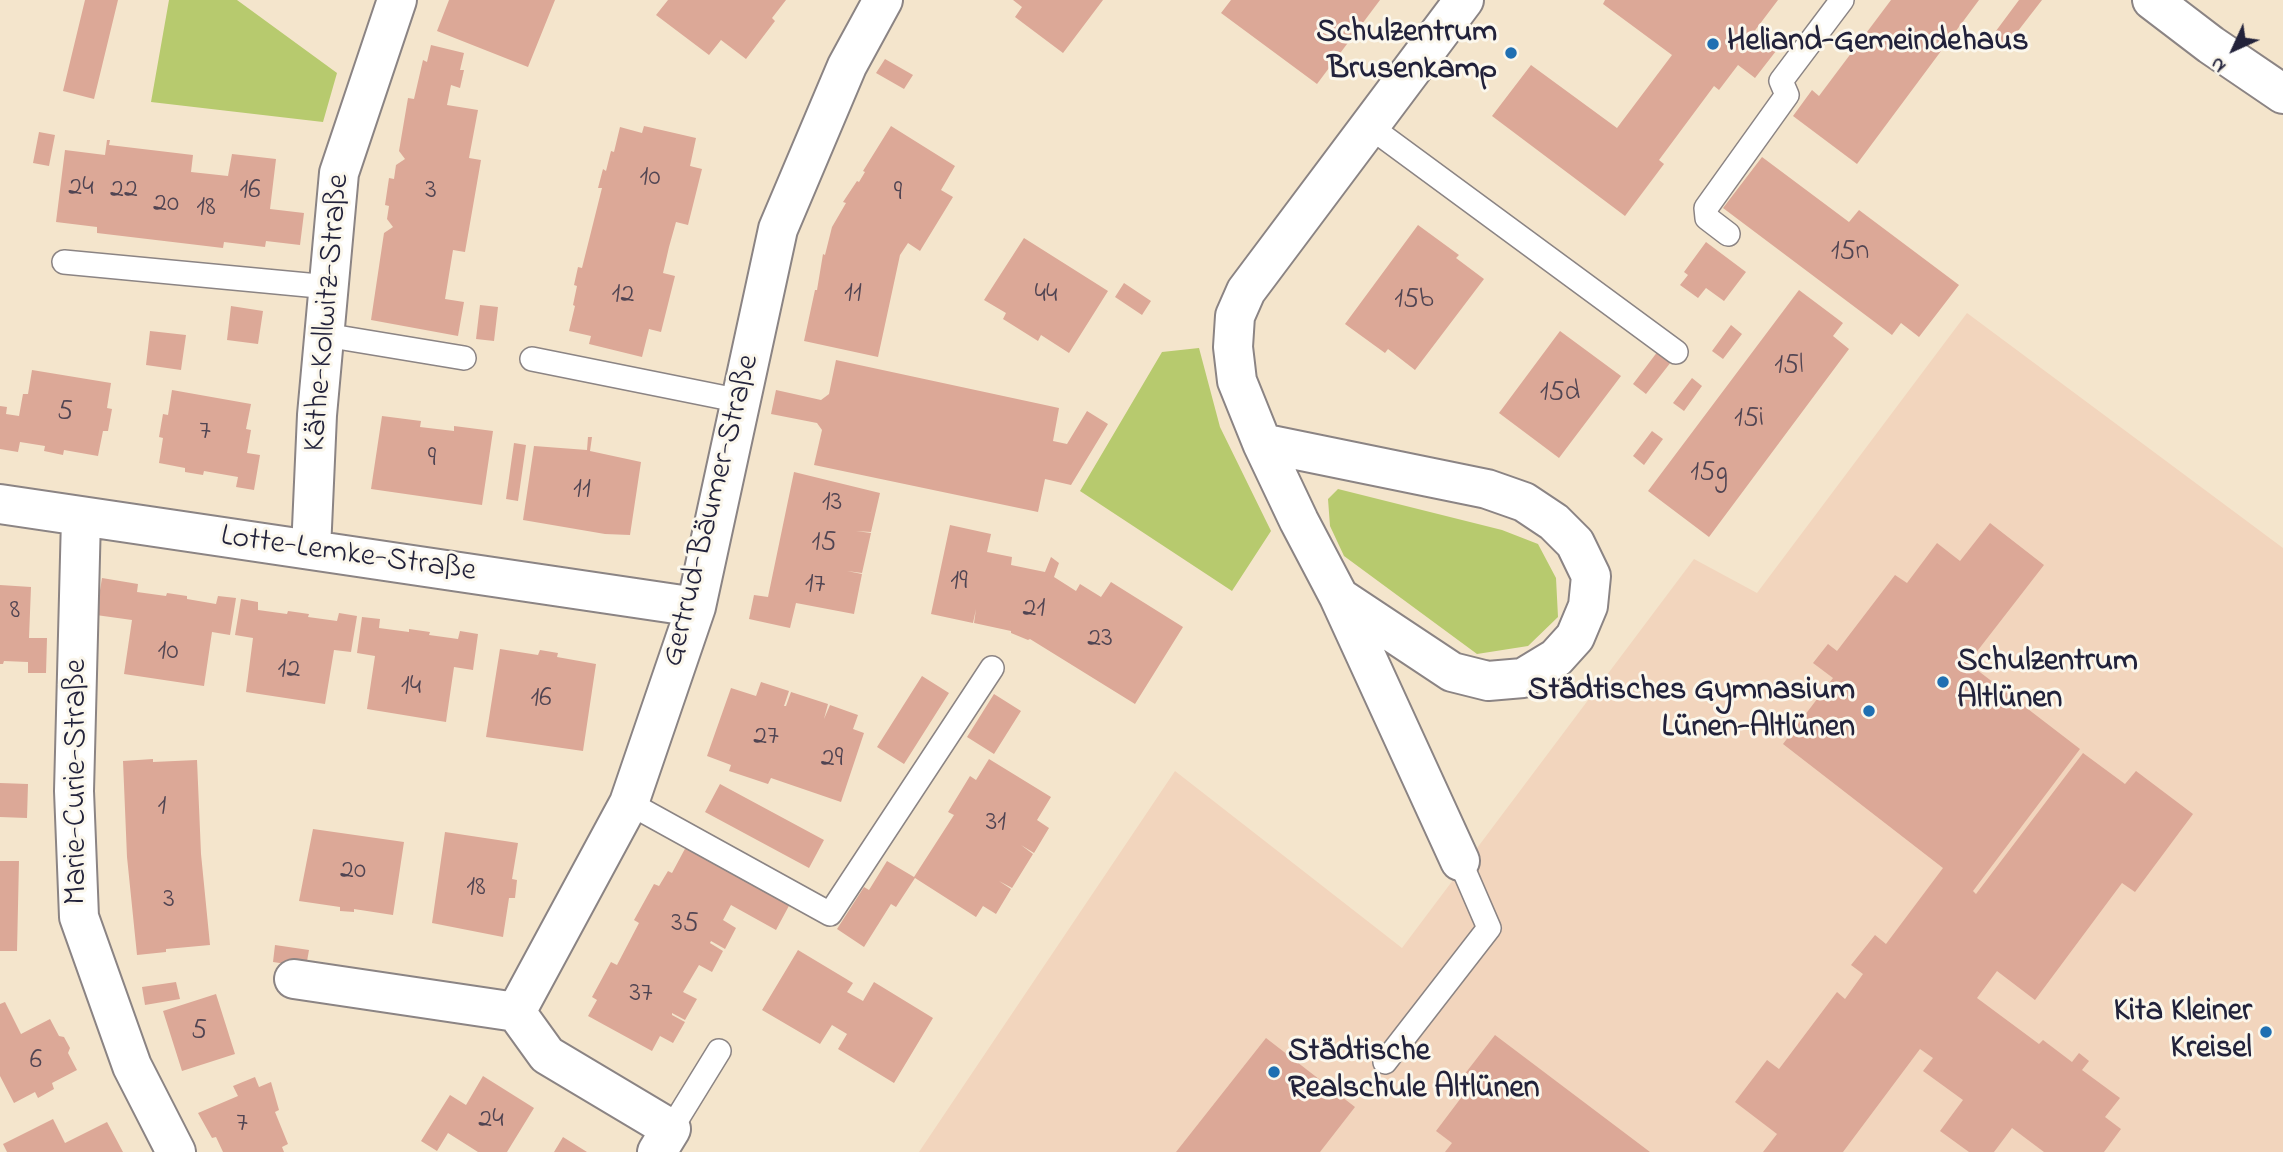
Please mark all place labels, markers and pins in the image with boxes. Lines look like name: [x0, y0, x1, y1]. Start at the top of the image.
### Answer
place label: Schulzentrum Brusenkamp: [1316, 16, 1497, 91]
place label: Heliand-Gemeindehaus: [1727, 25, 2029, 63]
marker: Heliand-Gemeindehaus: [1705, 36, 1721, 52]
marker: Schulzentrum Brusenkamp: [1503, 45, 1519, 61]
place label: Schulzentrum Altlünen: [1957, 645, 2138, 720]
place label: Städtisches Gymnasium Lünen-Altlünen: [1528, 674, 1855, 749]
marker: Schulzentrum Altlünen: [1935, 674, 1951, 690]
marker: Städtisches Gymnasium Lünen-Altlünen: [1861, 703, 1877, 719]
place label: Kita Kleiner Kreisel: [2114, 995, 2252, 1070]
marker: Kita Kleiner Kreisel: [2258, 1024, 2274, 1040]
place label: Städtische Realschule Altlünen: [1288, 1035, 1540, 1110]
marker: Städtische Realschule Altlünen: [1266, 1064, 1282, 1080]

